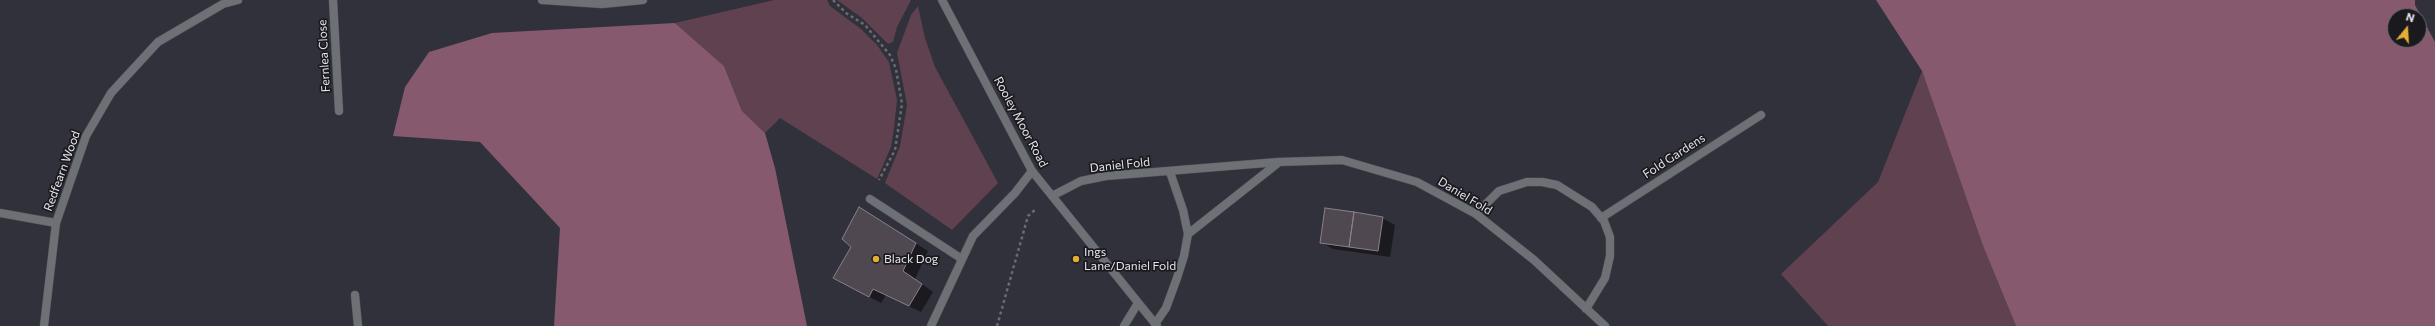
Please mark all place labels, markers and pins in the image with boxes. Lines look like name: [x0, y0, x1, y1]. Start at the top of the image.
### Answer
place label: Ings Lane/Daniel Fold: [1084, 245, 1176, 273]
place label: Black Dog: [884, 252, 938, 266]
marker: Black Dog: [871, 254, 881, 264]
marker: Ings Lane/Daniel Fold: [1071, 254, 1081, 264]

